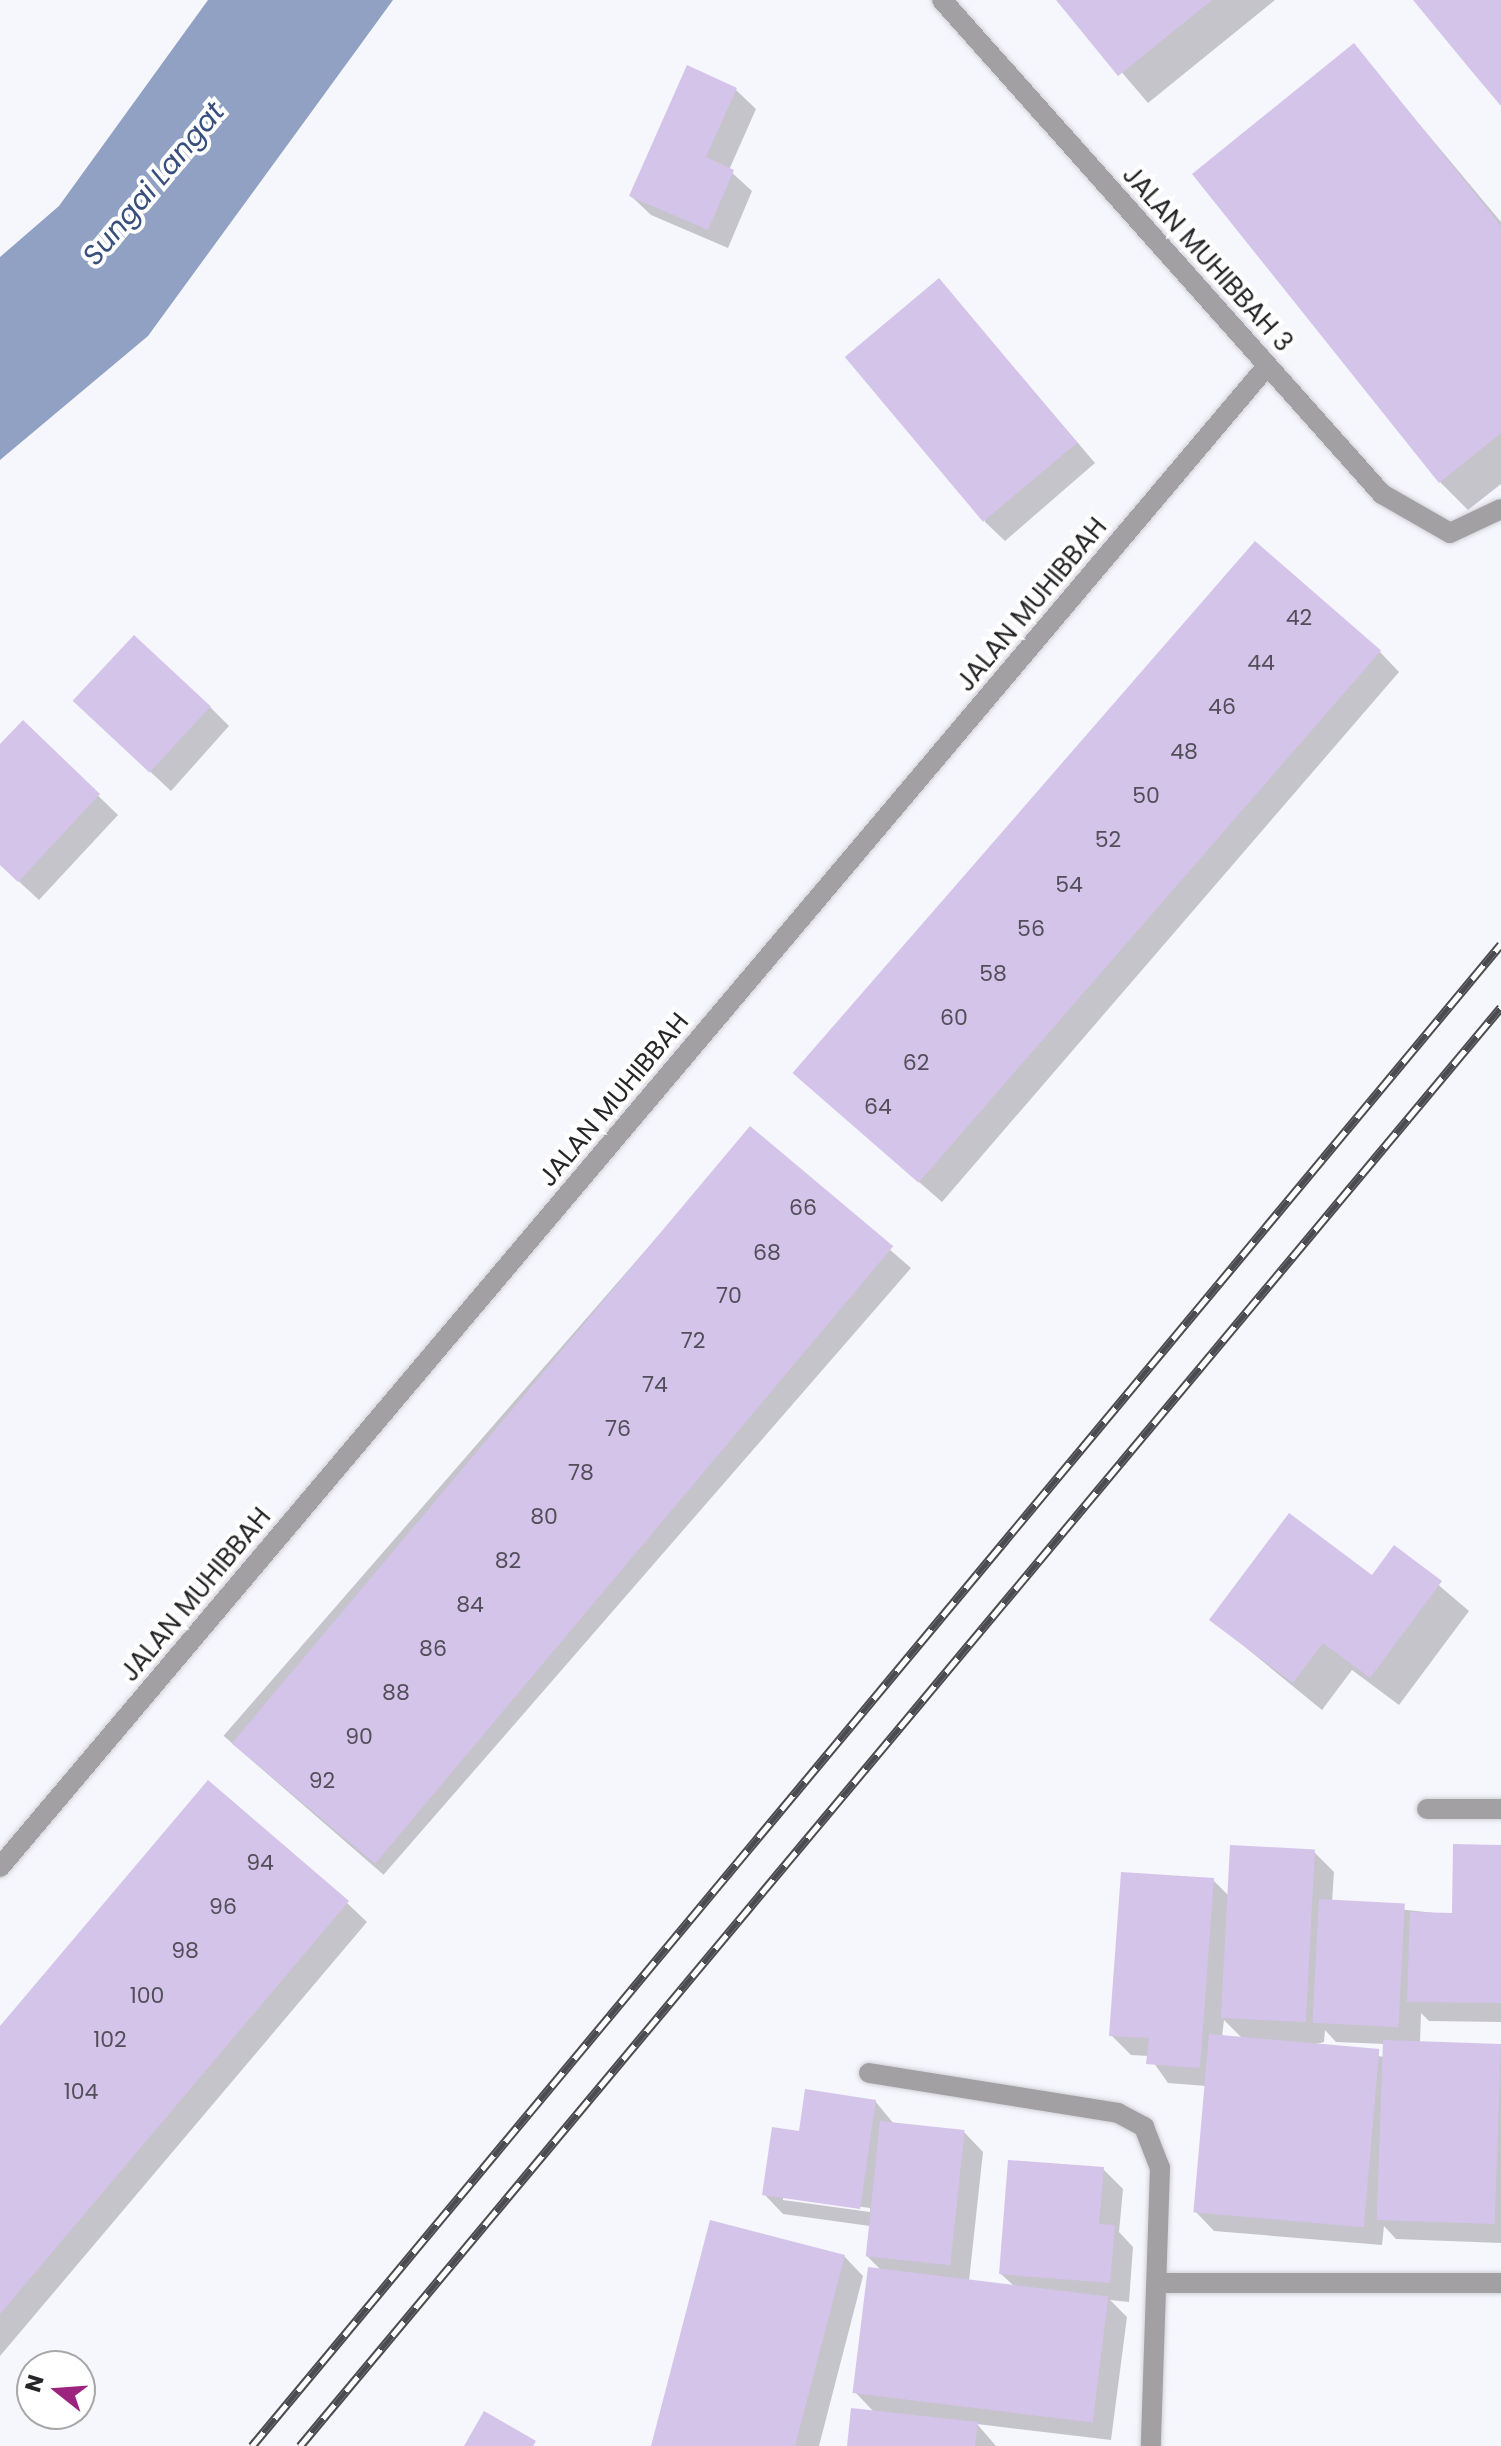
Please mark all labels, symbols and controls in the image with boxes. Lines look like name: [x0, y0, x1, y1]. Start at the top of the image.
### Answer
water label: Sungai Langat: [76, 96, 232, 272]
street label: JALAN MUHIBBAH 3: [1115, 160, 1299, 358]
street label: JALAN MUHIBBAH: [950, 512, 1114, 698]
house number: 42: [1286, 605, 1312, 631]
house number: 44: [1247, 650, 1275, 676]
house number: 46: [1208, 694, 1236, 720]
house number: 48: [1170, 739, 1198, 765]
house number: 50: [1132, 783, 1160, 809]
house number: 52: [1095, 827, 1121, 853]
house number: 54: [1055, 872, 1083, 898]
house number: 56: [1017, 916, 1045, 942]
house number: 58: [979, 961, 1007, 987]
house number: 60: [940, 1005, 968, 1031]
street label: JALAN MUHIBBAH: [532, 1007, 696, 1193]
house number: 62: [903, 1050, 929, 1076]
house number: 64: [864, 1094, 892, 1120]
house number: 66: [789, 1195, 817, 1221]
house number: 68: [753, 1240, 781, 1266]
house number: 70: [716, 1283, 742, 1309]
house number: 72: [681, 1328, 705, 1354]
house number: 74: [642, 1372, 668, 1398]
house number: 76: [605, 1416, 631, 1442]
house number: 78: [568, 1460, 594, 1486]
street label: JALAN MUHIBBAH: [114, 1502, 278, 1688]
house number: 80: [530, 1504, 558, 1530]
house number: 82: [495, 1548, 521, 1574]
house number: 84: [456, 1592, 484, 1618]
house number: 86: [419, 1636, 447, 1662]
house number: 88: [382, 1680, 410, 1706]
house number: 90: [345, 1724, 373, 1750]
house number: 92: [309, 1768, 335, 1794]
house number: 94: [246, 1850, 274, 1876]
house number: 96: [209, 1894, 237, 1920]
house number: 98: [171, 1938, 199, 1964]
house number: 100: [130, 1983, 164, 2009]
house number: 102: [93, 2027, 127, 2053]
house number: 104: [64, 2079, 98, 2105]
north arrow: [16, 2350, 96, 2430]
text: N: [17, 2371, 52, 2396]

